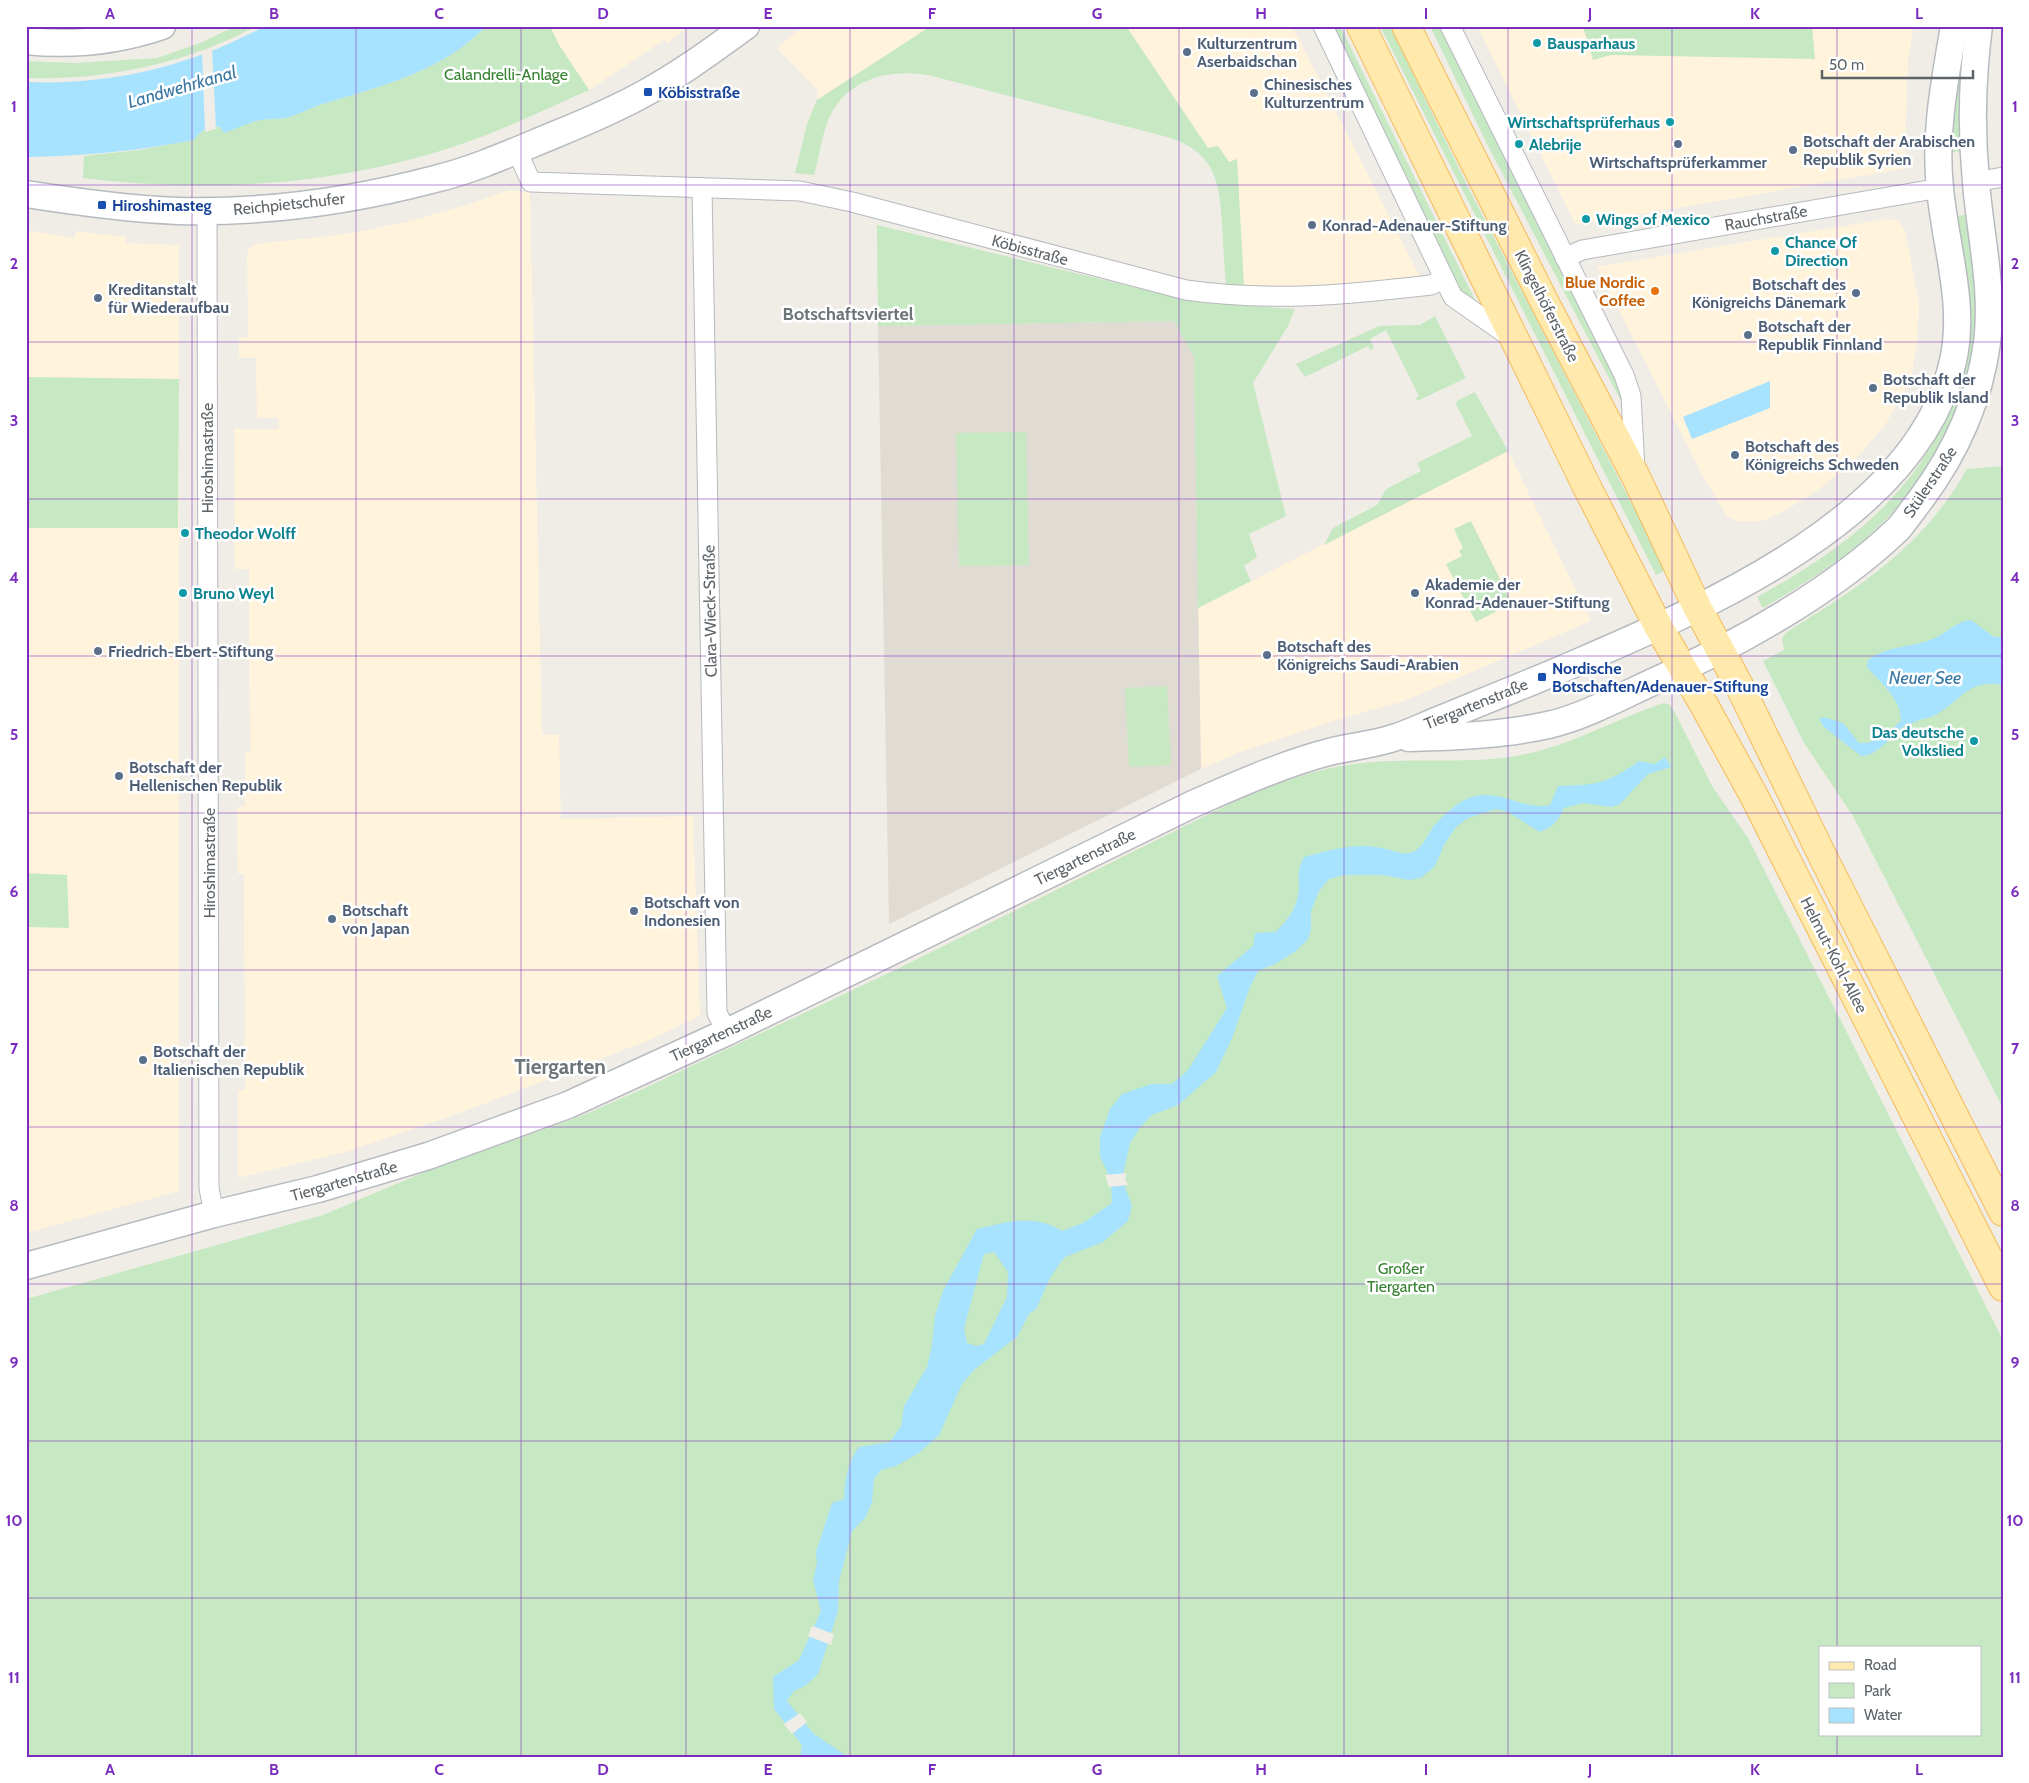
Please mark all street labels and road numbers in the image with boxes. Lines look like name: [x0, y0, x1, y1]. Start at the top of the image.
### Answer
street label: Reichpietschufer: [232, 189, 347, 219]
street label: Rauchstraße: [1723, 201, 1809, 235]
street label: Köbisstraße: [990, 231, 1070, 269]
street label: Klingelhöferstraße: [1511, 247, 1583, 365]
street label: Hiroshimastraße: [198, 403, 217, 513]
street label: Stülerstraße: [1899, 443, 1961, 521]
street label: Clara-Wieck-Straße: [699, 545, 721, 677]
street label: Tiergartenstraße: [1421, 675, 1531, 733]
street label: Hiroshimastraße: [200, 808, 219, 918]
street label: Tiergartenstraße: [1031, 824, 1139, 890]
street label: Helmut-Kohl-Allee: [1797, 894, 1871, 1016]
street label: Tiergartenstraße: [667, 1002, 775, 1066]
street label: Tiergartenstraße: [288, 1157, 400, 1205]

